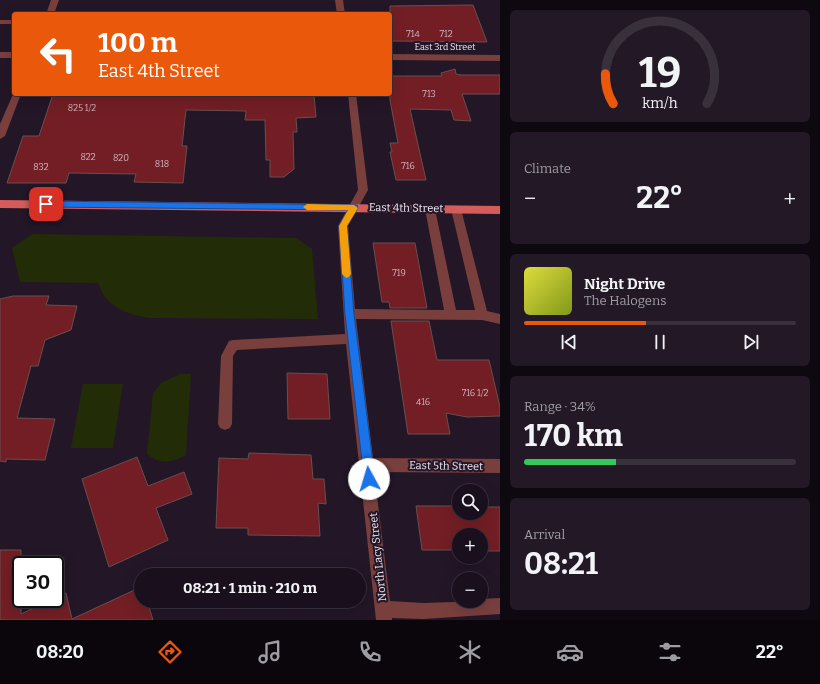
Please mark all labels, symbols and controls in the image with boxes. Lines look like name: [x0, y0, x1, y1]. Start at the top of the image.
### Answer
text: 100 m: [98, 26, 177, 59]
icon: left: [32, 28, 84, 80]
house number: 714: [406, 29, 420, 39]
house number: 712: [439, 29, 453, 39]
street label: East 3rd Street: [415, 42, 476, 52]
text: 19: [639, 48, 681, 98]
text: East 4th Street: [98, 60, 220, 82]
house number: 713: [422, 89, 436, 99]
text: km/h: [642, 95, 678, 112]
house number: 825 1/2: [68, 103, 96, 113]
house number: 822: [80, 152, 96, 162]
house number: 820: [113, 153, 129, 163]
house number: 818: [155, 159, 169, 169]
house number: 716: [401, 161, 415, 171]
text: Climate: [524, 161, 571, 176]
house number: 832: [33, 162, 49, 172]
text: 22°: [636, 180, 683, 216]
text: −: [524, 185, 536, 212]
text: +: [783, 185, 796, 212]
pin: [29, 187, 63, 221]
icon: arrive: [35, 193, 57, 215]
street label: East 4th Street: [369, 201, 443, 215]
house number: 719: [392, 268, 406, 278]
text: Night Drive: [584, 275, 665, 293]
text: The Halogens: [584, 293, 666, 308]
icon: previous: [558, 331, 580, 353]
icon: pause: [649, 331, 671, 353]
icon: next: [740, 331, 762, 353]
house number: 716 1/2: [462, 388, 488, 398]
house number: 416: [416, 397, 430, 407]
text: Range · 34%: [524, 399, 596, 414]
text: 170 km: [524, 418, 623, 454]
position arrow: [348, 458, 390, 500]
street label: East 5th Street: [409, 459, 483, 473]
map controls: [452, 484, 488, 608]
button: search: [452, 484, 488, 520]
street label: North Lacy Street: [367, 512, 389, 602]
text: Arrival: [524, 527, 565, 542]
button: +: [452, 528, 488, 564]
text: 08:21: [524, 546, 598, 582]
speed limit sign: 30: [12, 556, 64, 608]
button: −: [452, 572, 488, 608]
text: 08:21 · 1 min · 210 m: [183, 579, 317, 597]
icon: directions: [156, 638, 184, 666]
icon: music: [256, 638, 284, 666]
icon: phone: [356, 638, 384, 666]
icon: climate: [456, 638, 484, 666]
icon: car: [556, 638, 584, 666]
icon: filters: [656, 638, 684, 666]
text: 08:20: [36, 641, 84, 663]
text: 22°: [756, 641, 784, 663]

